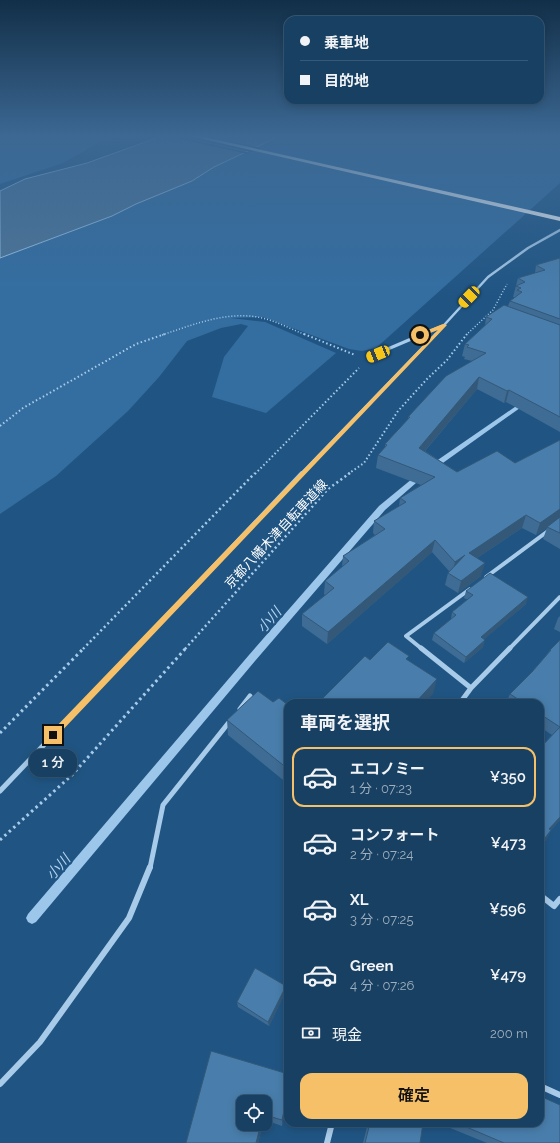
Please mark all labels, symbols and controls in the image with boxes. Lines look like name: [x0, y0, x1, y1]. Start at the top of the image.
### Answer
text: 乗車地: [324, 34, 369, 52]
text: 目的地: [324, 72, 369, 90]
car: [456, 284, 482, 310]
route start: [411, 326, 429, 344]
car: [365, 344, 391, 364]
street label: 京都八幡木津自転車道線: [222, 477, 330, 591]
water label: 小川: [254, 603, 286, 636]
text: 車両を選択: [300, 712, 390, 733]
route end: [44, 726, 62, 744]
callout: 1 分: [29, 749, 77, 777]
text: 1 分: [42, 755, 64, 770]
icon: car: [302, 759, 338, 795]
text: エコノミー: [350, 760, 425, 778]
text: ¥350: [490, 768, 526, 786]
text: 1 分 · 07:23: [350, 781, 412, 796]
icon: car: [302, 825, 338, 861]
text: コンフォート: [350, 826, 440, 844]
text: ¥473: [491, 834, 526, 852]
text: 2 分 · 07:24: [350, 847, 413, 862]
water label: 小川: [43, 850, 75, 883]
icon: car: [302, 891, 338, 927]
text: XL: [350, 891, 368, 909]
text: ¥596: [489, 900, 526, 918]
text: 3 分 · 07:25: [350, 912, 413, 927]
icon: car: [302, 957, 338, 993]
text: Green: [350, 957, 394, 975]
text: ¥479: [490, 966, 526, 984]
text: 4 分 · 07:26: [350, 978, 414, 993]
icon: cash: [300, 1022, 322, 1044]
text: 現金: [332, 1026, 362, 1044]
text: 200 m: [490, 1026, 528, 1041]
button: 確定: [300, 1073, 528, 1119]
map controls: [236, 1095, 272, 1131]
button: locate: [236, 1095, 272, 1131]

